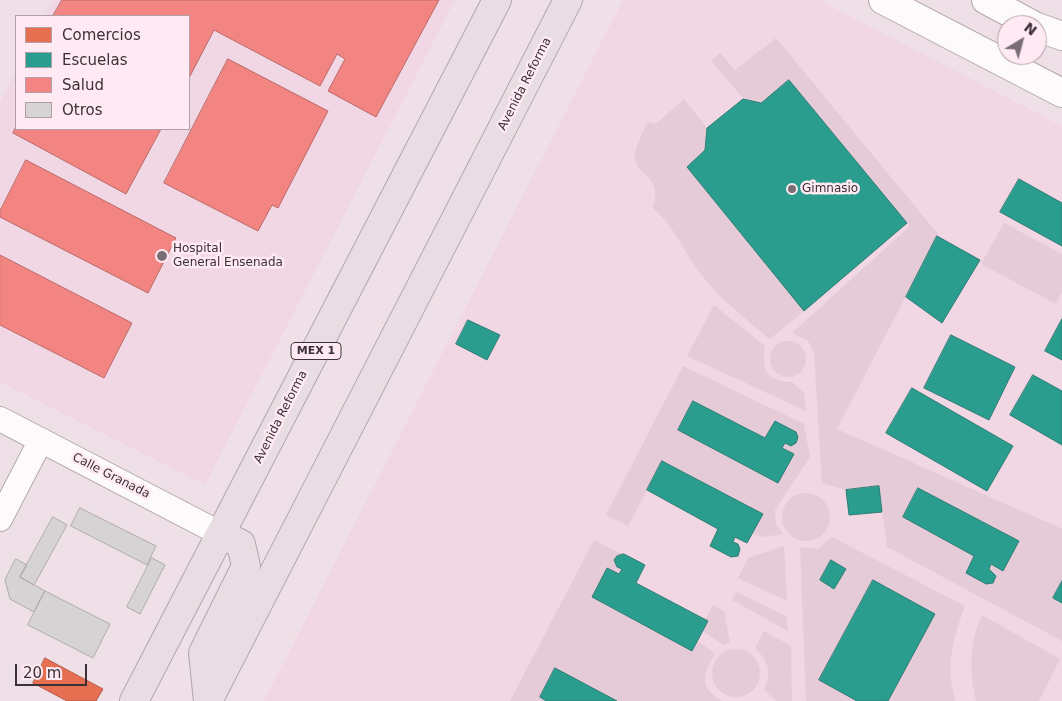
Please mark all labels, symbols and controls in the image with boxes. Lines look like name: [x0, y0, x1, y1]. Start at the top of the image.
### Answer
legend: [15, 15, 190, 130]
north arrow: [997, 15, 1047, 65]
text: N: [1021, 19, 1040, 39]
text: Comercios: [62, 26, 141, 44]
street label: Avenida Reforma: [495, 35, 555, 133]
text: Escuelas: [62, 51, 127, 69]
text: Salud: [62, 76, 104, 94]
text: Otros: [62, 101, 103, 119]
place label: Gimnasio: [802, 182, 858, 196]
marker: Gimnasio: [786, 183, 798, 195]
place label: Hospital General Ensenada: [173, 242, 283, 270]
marker: Hospital General Ensenada: [155, 249, 169, 263]
road number: MEX 1: [291, 342, 341, 360]
street label: Avenida Reforma: [251, 368, 311, 466]
street label: Calle Granada: [70, 450, 152, 502]
scale bar: [18, 654, 90, 686]
text: 20 m: [23, 664, 61, 682]

